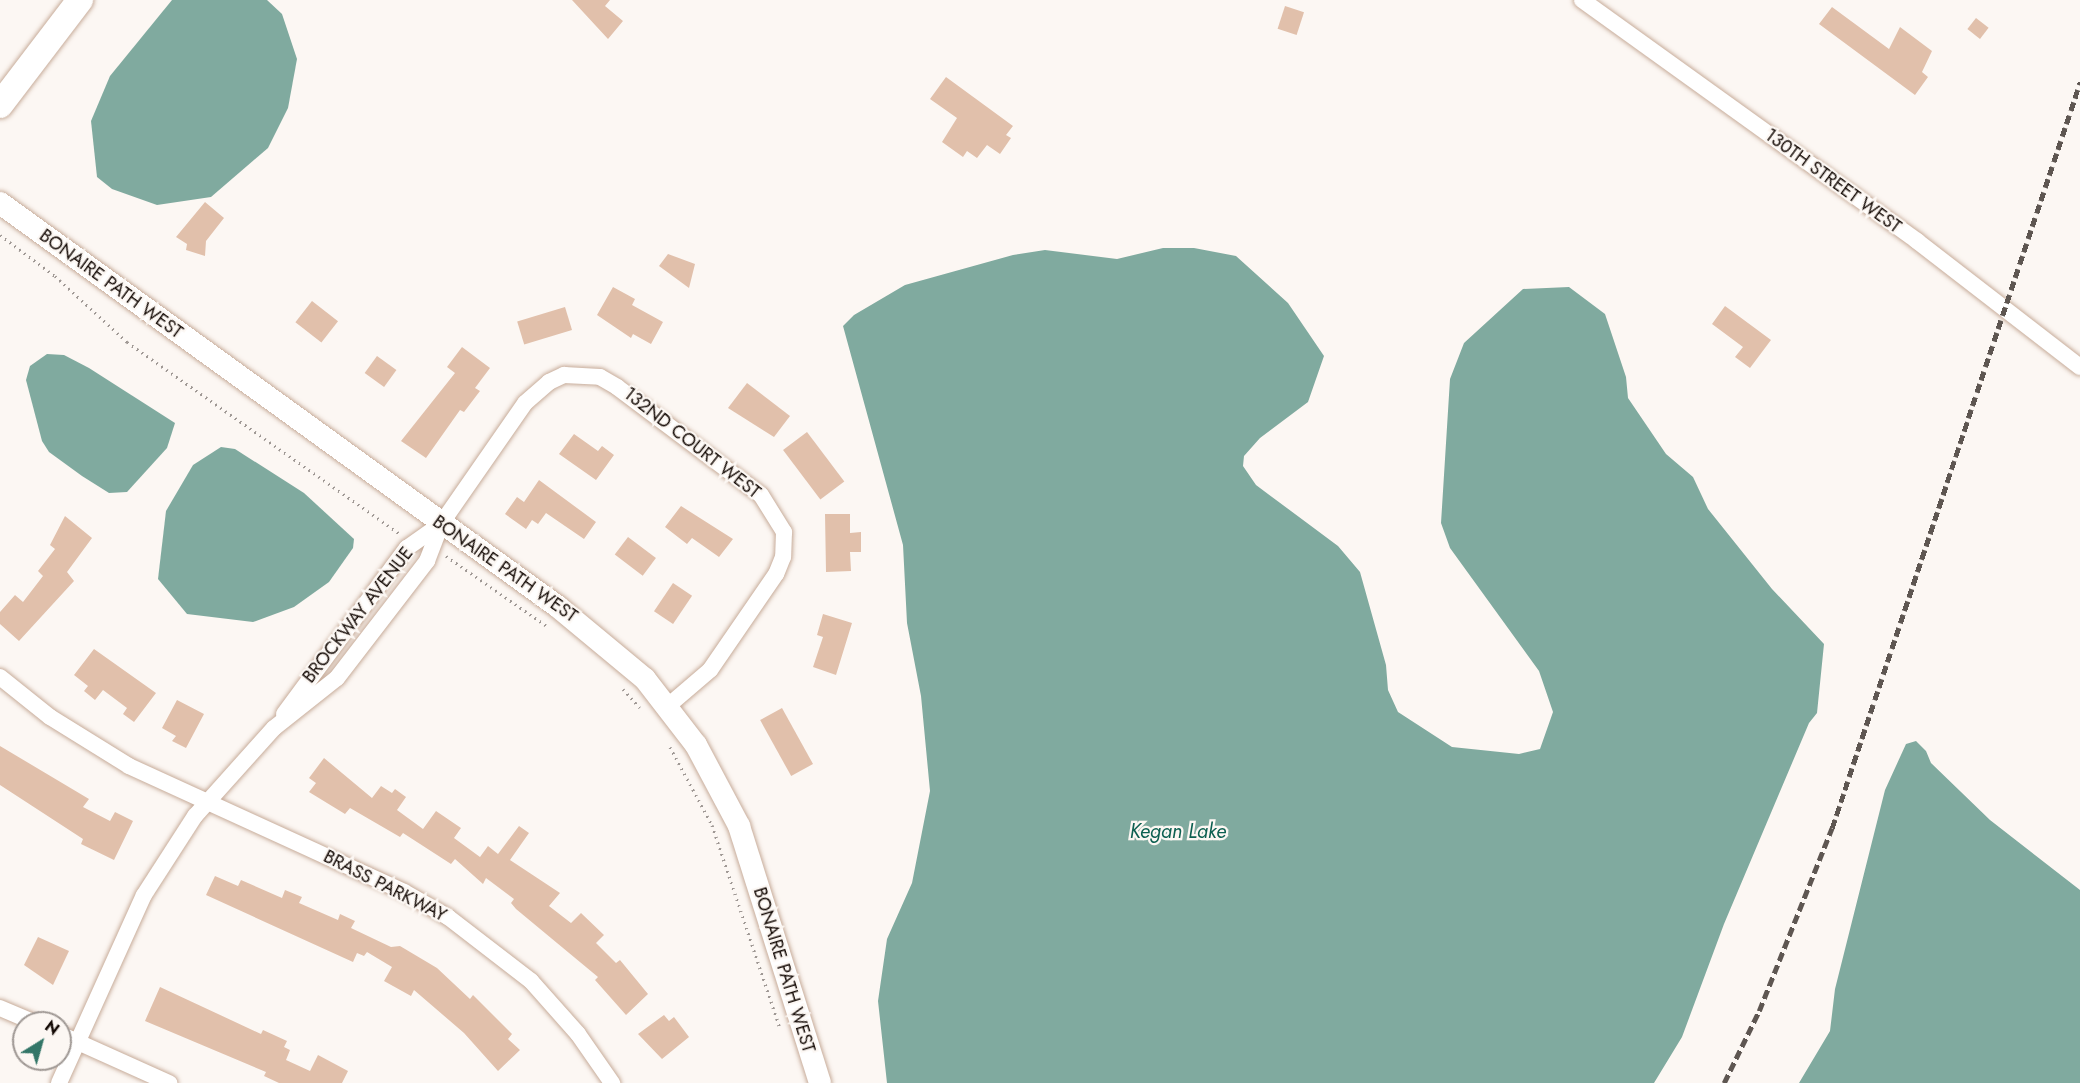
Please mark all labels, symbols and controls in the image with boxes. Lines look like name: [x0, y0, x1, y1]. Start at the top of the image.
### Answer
street label: 130TH STREET WEST: [1761, 124, 1905, 238]
street label: BONAIRE PATH WEST: [35, 225, 187, 343]
street label: 132ND COURT WEST: [619, 383, 765, 503]
street label: BONAIRE PATH WEST: [428, 511, 582, 627]
street label: BROCKWAY AVENUE: [298, 543, 418, 687]
water label: Kegan Lake: [1130, 819, 1226, 843]
street label: BRASS PARKWAY: [320, 846, 450, 926]
street label: BONAIRE PATH WEST: [749, 885, 819, 1055]
north arrow: [12, 1011, 72, 1071]
text: N: [40, 1015, 64, 1041]

